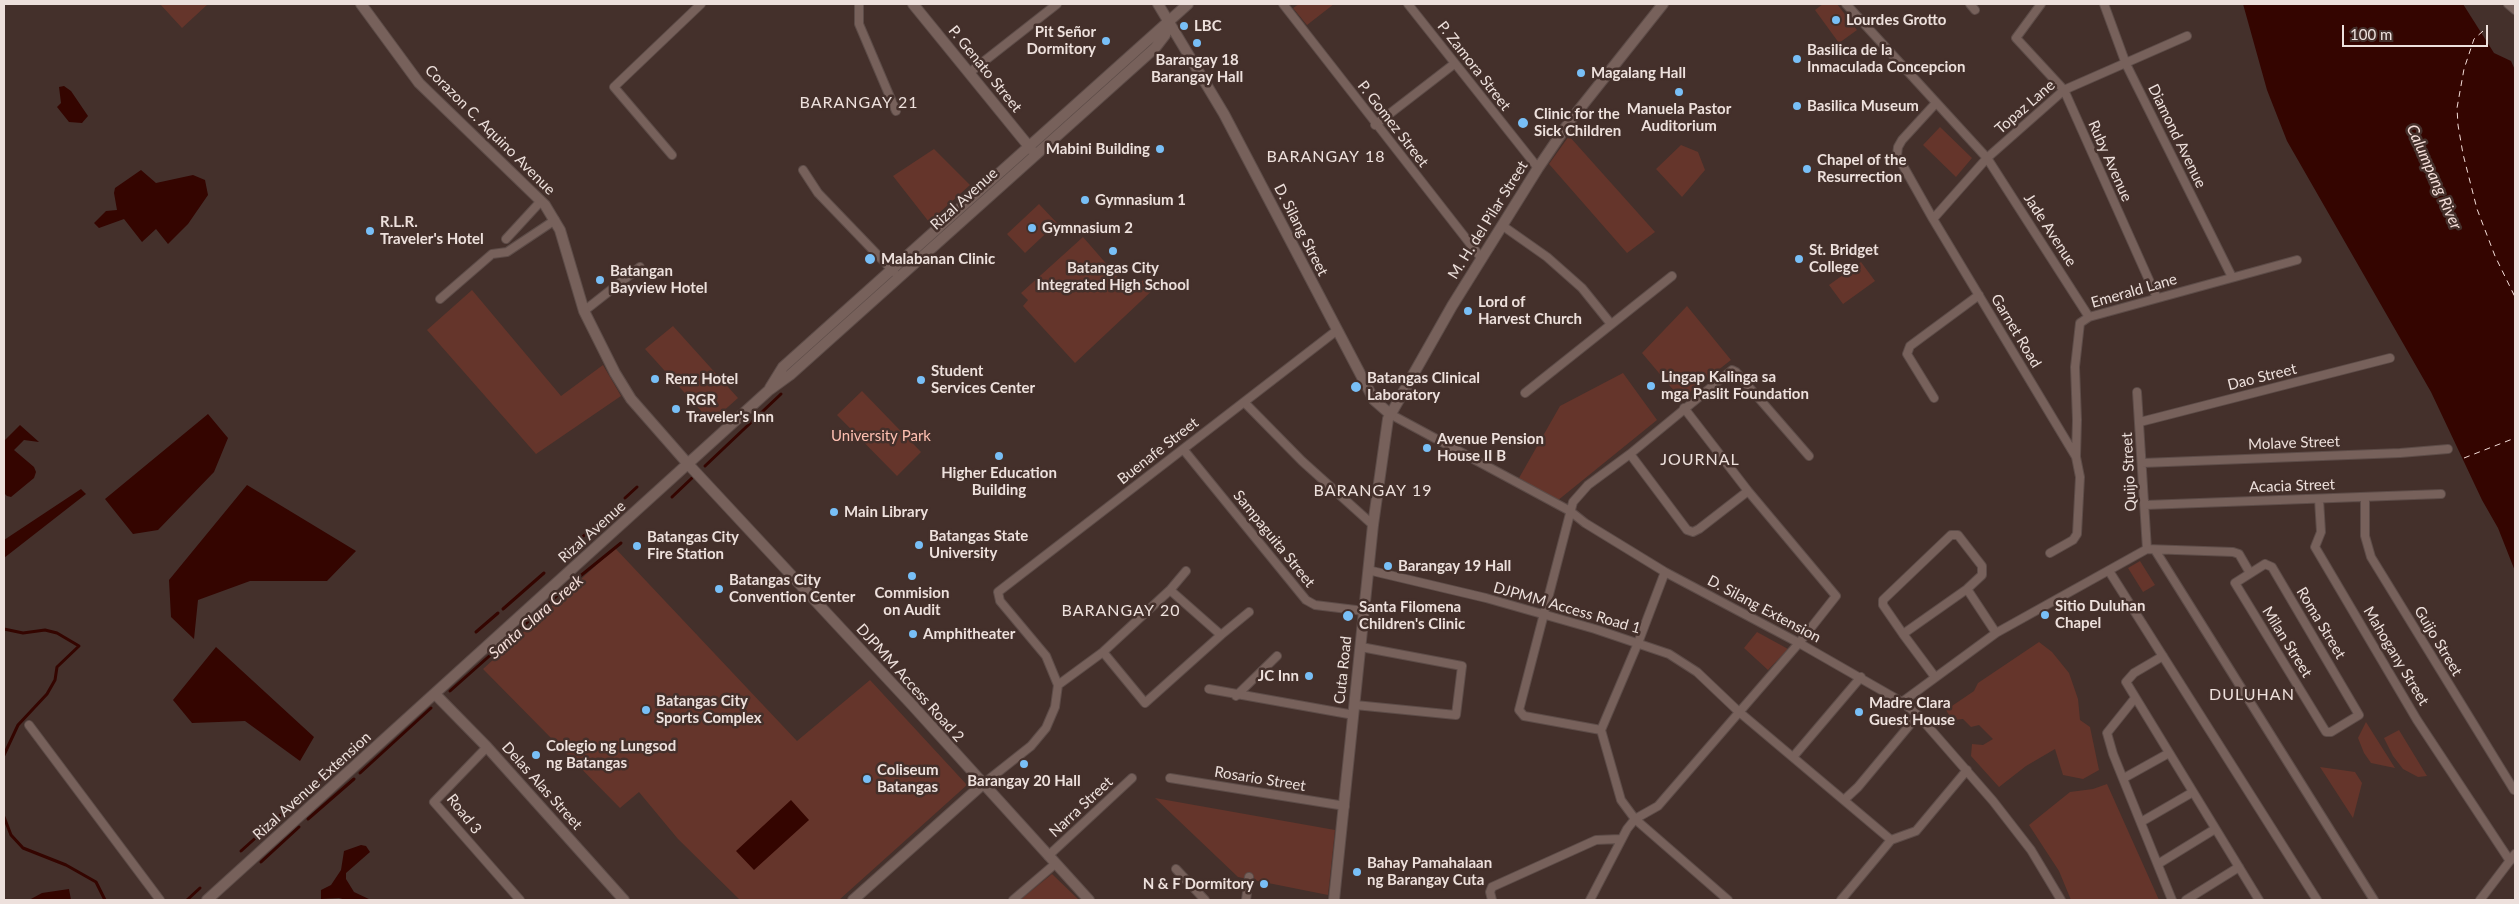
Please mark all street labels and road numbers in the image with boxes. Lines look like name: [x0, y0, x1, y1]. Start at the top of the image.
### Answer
street label: P. Zamora Street: [1434, 18, 1514, 114]
street label: P. Genato Street: [944, 22, 1026, 116]
street label: Corazon C. Aquino Avenue: [421, 61, 559, 199]
street label: Topaz Lane: [1991, 76, 2059, 138]
street label: P. Gomez Street: [1354, 77, 1432, 171]
street label: Diamond Avenue: [2144, 81, 2210, 191]
street label: Ruby Avenue: [2084, 118, 2136, 204]
street label: M. H. del Pilar Street: [1444, 157, 1532, 283]
street label: Rizal Avenue: [927, 164, 1001, 234]
street label: D. Silang Street: [1270, 181, 1332, 279]
street label: Jade Avenue: [2020, 190, 2080, 270]
street label: Emerald Lane: [2089, 270, 2179, 312]
street label: Garnet Road: [1987, 291, 2045, 371]
street label: Dao Street: [2226, 360, 2298, 394]
street label: Buenafe Street: [1114, 414, 1202, 488]
street label: Quijo Street: [2118, 432, 2140, 512]
street label: Molave Street: [2248, 432, 2340, 454]
street label: Acacia Street: [2249, 476, 2335, 496]
street label: Sampaguita Street: [1229, 487, 1319, 591]
street label: Rizal Avenue: [555, 497, 629, 567]
street label: D. Silang Extension: [1704, 572, 1824, 646]
street label: DJPMM Access Road 1: [1491, 578, 1643, 638]
street label: Roma Street: [2293, 584, 2349, 662]
street label: Milan Street: [2258, 603, 2316, 681]
street label: Mahogany Street: [2359, 603, 2433, 709]
street label: Guijo Street: [2410, 603, 2466, 679]
street label: DJPMM Access Road 2: [852, 620, 968, 746]
street label: Cuta Road: [1330, 635, 1356, 705]
street label: Rizal Avenue Extension: [249, 728, 375, 844]
street label: Delas Alas Street: [498, 739, 586, 833]
street label: Rosario Street: [1213, 763, 1307, 795]
street label: Narra Street: [1046, 773, 1116, 841]
street label: Road 3: [443, 790, 485, 838]

